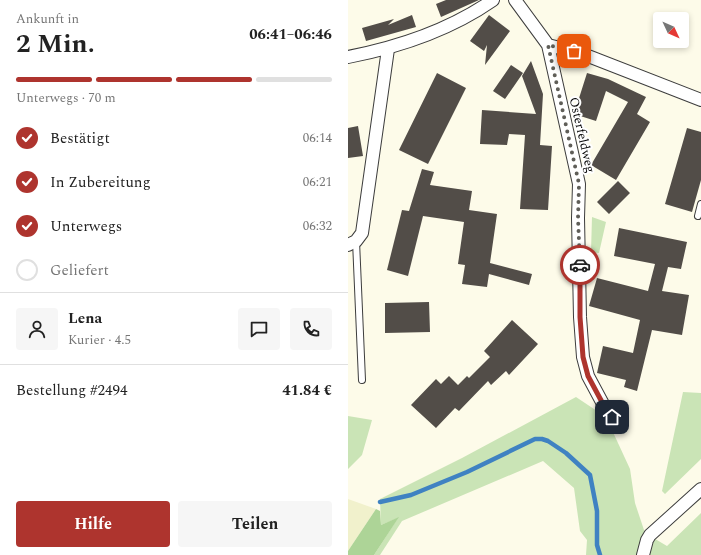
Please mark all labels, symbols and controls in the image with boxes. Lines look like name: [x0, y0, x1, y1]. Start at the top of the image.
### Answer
text: Ankunft in: [16, 9, 79, 29]
north arrow: [653, 12, 689, 48]
map controls: [653, 12, 689, 48]
text: 06:41–06:46: [249, 23, 332, 46]
text: 2 Min.: [16, 24, 95, 64]
pin: [557, 34, 591, 68]
icon: bag: [563, 40, 585, 62]
text: Unterwegs · 70 m: [16, 88, 116, 108]
street label: Osterfeldweg: [564, 95, 600, 175]
icon: check: [16, 127, 38, 149]
text: Bestätigt: [50, 127, 110, 150]
text: 06:14: [303, 128, 332, 148]
icon: check: [16, 171, 38, 193]
text: In Zubereitung: [50, 171, 151, 194]
text: 06:21: [303, 172, 332, 192]
icon: check: [16, 215, 38, 237]
text: Unterwegs: [50, 215, 122, 238]
text: 06:32: [303, 216, 332, 236]
courier: [560, 245, 600, 285]
icon: car: [569, 254, 591, 276]
text: Geliefert: [50, 259, 109, 282]
text: Lena: [68, 307, 102, 330]
button: person: [16, 308, 58, 350]
button: chat: [238, 308, 280, 350]
button: phone: [290, 308, 332, 350]
text: Kurier · 4.5: [68, 330, 131, 350]
text: Bestellung #2494: [16, 379, 128, 402]
text: 41.84 €: [282, 379, 332, 402]
pin: [595, 400, 629, 434]
icon: home: [601, 406, 623, 428]
button: Hilfe: [16, 501, 170, 547]
button: Teilen: [178, 501, 332, 547]

